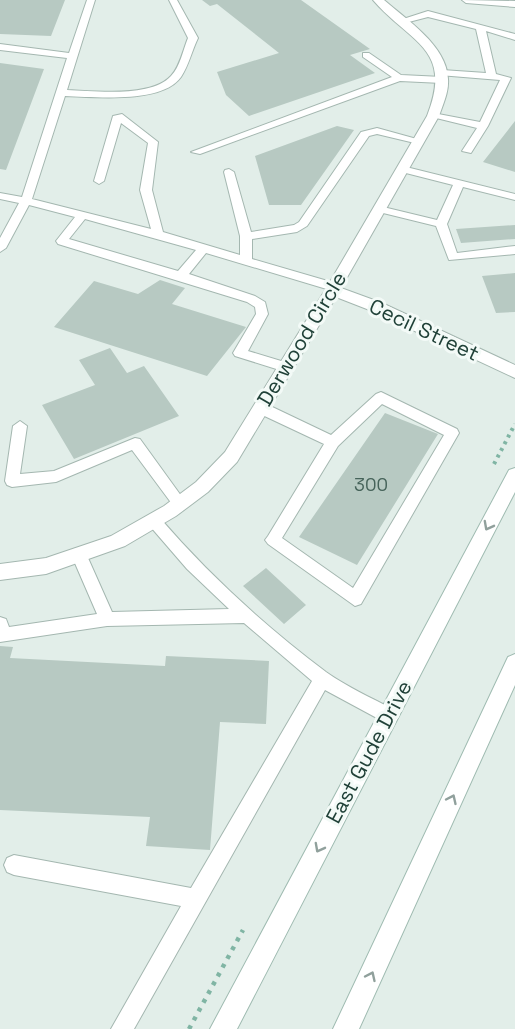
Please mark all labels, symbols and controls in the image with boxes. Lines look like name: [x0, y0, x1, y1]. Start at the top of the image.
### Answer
street label: Derwood Circle: [251, 267, 352, 411]
street label: Cecil Street: [365, 292, 484, 367]
house number: 300: [354, 473, 388, 496]
one-way arrow: [484, 520, 495, 531]
street label: East Gude Drive: [320, 676, 418, 828]
one-way arrow: [445, 794, 457, 805]
one-way arrow: [315, 841, 326, 852]
one-way arrow: [364, 971, 376, 982]

